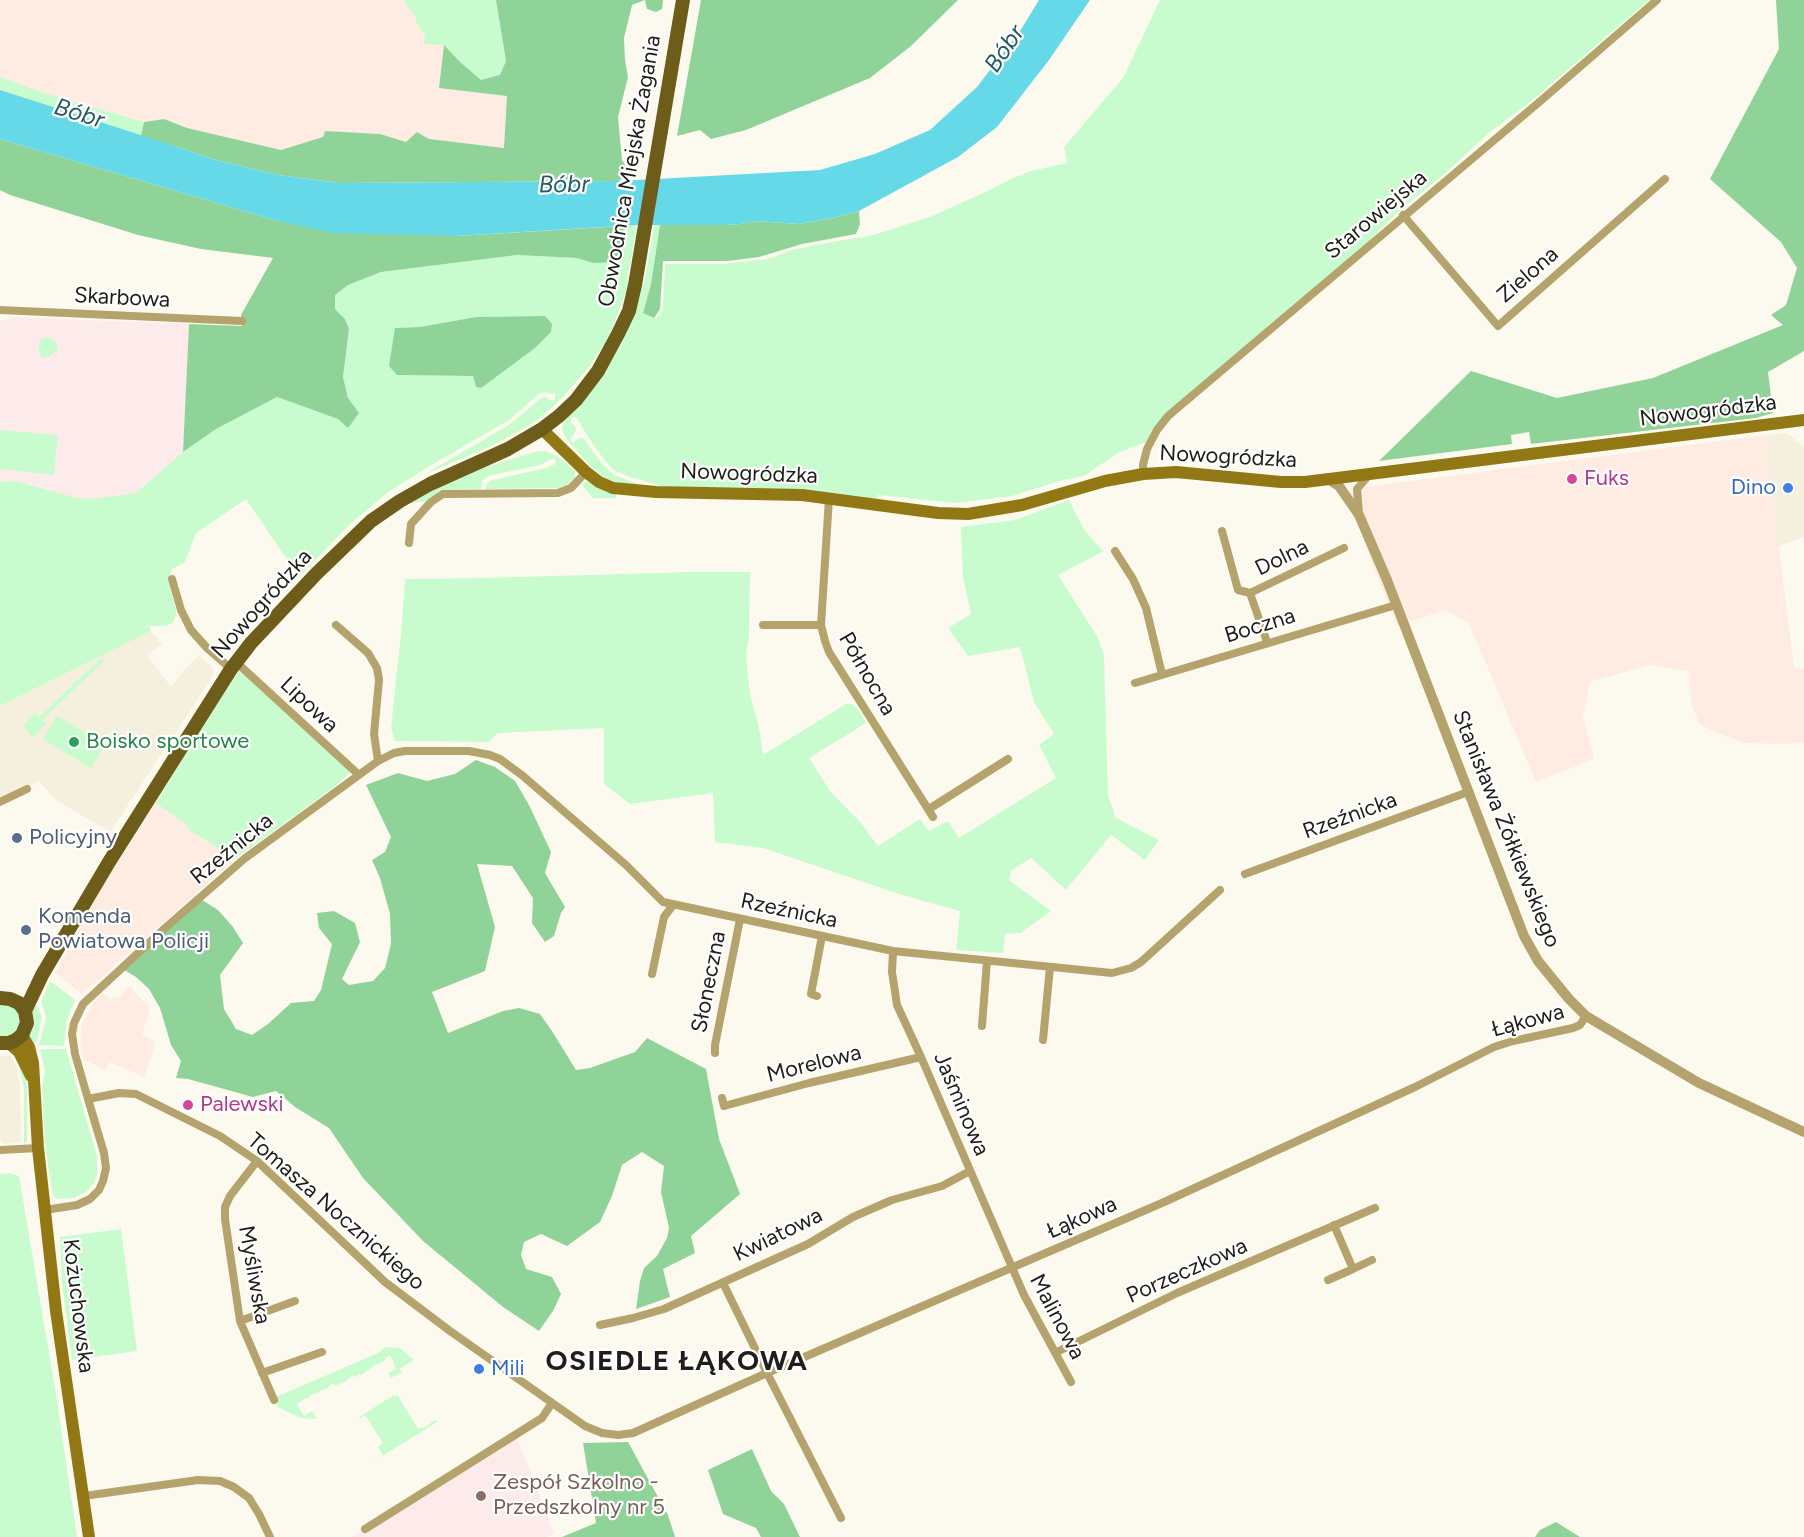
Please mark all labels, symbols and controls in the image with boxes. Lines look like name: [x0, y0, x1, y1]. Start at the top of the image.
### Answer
water label: Bóbr: [979, 20, 1031, 78]
street label: Obwodnica Miejska Żagania: [593, 33, 667, 309]
water label: Bóbr: [50, 93, 108, 135]
street label: Starowiejska: [1320, 165, 1432, 265]
water label: Bóbr: [538, 170, 590, 200]
street label: Zielona: [1492, 241, 1564, 309]
street label: Skarbowa: [73, 282, 171, 314]
street label: Nowogródzka: [1638, 390, 1778, 432]
street label: Nowogródzka: [1159, 440, 1297, 474]
street label: Nowogródzka: [680, 458, 818, 490]
place label: Fuks: [1584, 466, 1629, 492]
marker: Fuks: [1565, 472, 1579, 486]
place label: Dino: [1731, 475, 1776, 501]
marker: Dino: [1781, 481, 1795, 495]
street label: Dolna: [1251, 534, 1313, 582]
street label: Nowogródzka: [206, 544, 318, 664]
street label: Boczna: [1222, 603, 1298, 649]
street label: Północna: [833, 628, 901, 720]
street label: Lipowa: [274, 671, 344, 739]
street label: Stanisława Żółkiewskiego: [1446, 707, 1566, 951]
place label: Boisko sportowe: [86, 729, 249, 755]
marker: Boisko sportowe: [67, 735, 81, 749]
street label: Rzeźnicka: [1299, 787, 1401, 845]
street label: Rzeźnicka: [185, 808, 279, 890]
place label: Policyjny: [29, 825, 117, 851]
marker: Policyjny: [10, 831, 24, 845]
street label: Rzeźnicka: [738, 888, 840, 934]
place label: Komenda Powiatowa Policji: [38, 904, 209, 956]
marker: Komenda Powiatowa Policji: [19, 923, 33, 937]
street label: Słoneczna: [686, 929, 732, 1035]
street label: Łąkowa: [1489, 999, 1567, 1043]
street label: Morelowa: [764, 1040, 864, 1088]
street label: Jaśminowa: [927, 1048, 995, 1160]
place label: Palewski: [200, 1092, 284, 1118]
marker: Palewski: [181, 1098, 195, 1112]
street label: Tomasza Nocznickiego: [242, 1128, 430, 1296]
street label: Łąkowa: [1043, 1191, 1121, 1245]
street label: Kwiatowa: [729, 1202, 827, 1268]
street label: Myśliwska: [232, 1224, 276, 1326]
street label: Porzeczkowa: [1123, 1233, 1251, 1309]
street label: Kożuchowska: [57, 1237, 99, 1375]
street label: Malinowa: [1024, 1270, 1090, 1364]
district label: OSIEDLE ŁĄKOWA: [545, 1345, 809, 1379]
place label: Mili: [491, 1356, 525, 1382]
marker: Mili: [472, 1362, 486, 1376]
place label: Zespół Szkolno - Przedszkolny nr 5: [493, 1470, 665, 1522]
marker: Zespół Szkolno - Przedszkolny nr 5: [474, 1489, 488, 1503]

